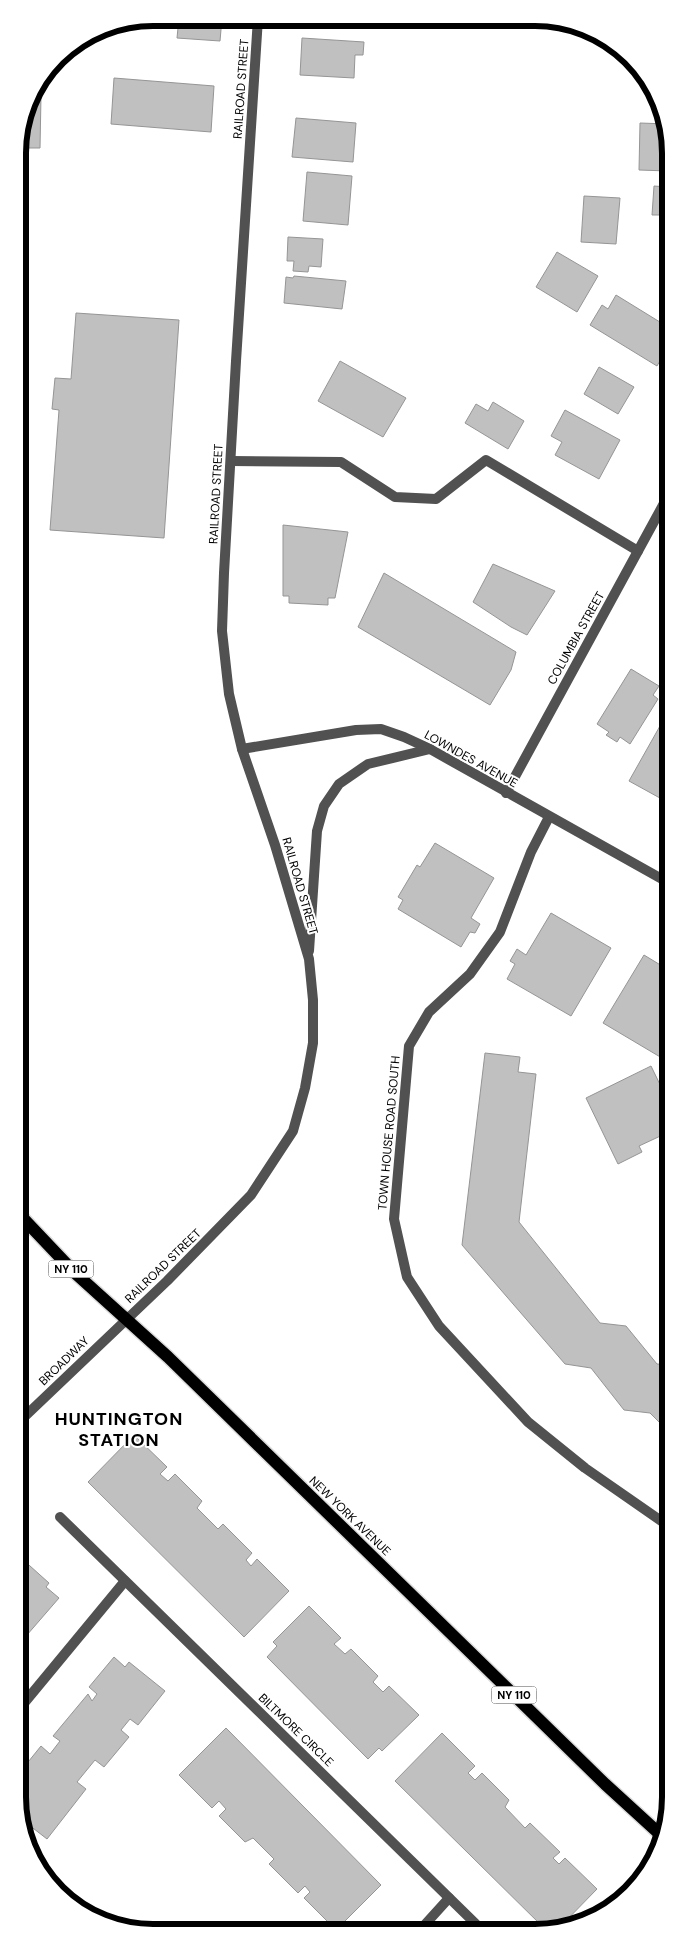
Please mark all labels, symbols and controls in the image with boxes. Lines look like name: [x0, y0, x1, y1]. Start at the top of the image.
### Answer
street label: RAILROAD STREET: [230, 38, 252, 140]
street label: RAILROAD STREET: [205, 443, 227, 545]
street label: COLUMBIA STREET: [544, 588, 608, 687]
street label: LOWNDES AVENUE: [422, 727, 521, 791]
street label: RAILROAD STREET: [278, 836, 322, 937]
street label: TOWN HOUSE ROAD SOUTH: [374, 1055, 404, 1211]
street label: RAILROAD STREET: [121, 1225, 205, 1307]
road number: NY 110: [48, 1260, 94, 1278]
street label: BROADWAY: [35, 1333, 93, 1389]
district label: HUNTINGTON STATION: [55, 1407, 183, 1452]
street label: NEW YORK AVENUE: [306, 1473, 394, 1559]
road number: NY 110: [492, 1686, 536, 1704]
street label: BILTMORE CIRCLE: [255, 1690, 337, 1770]

